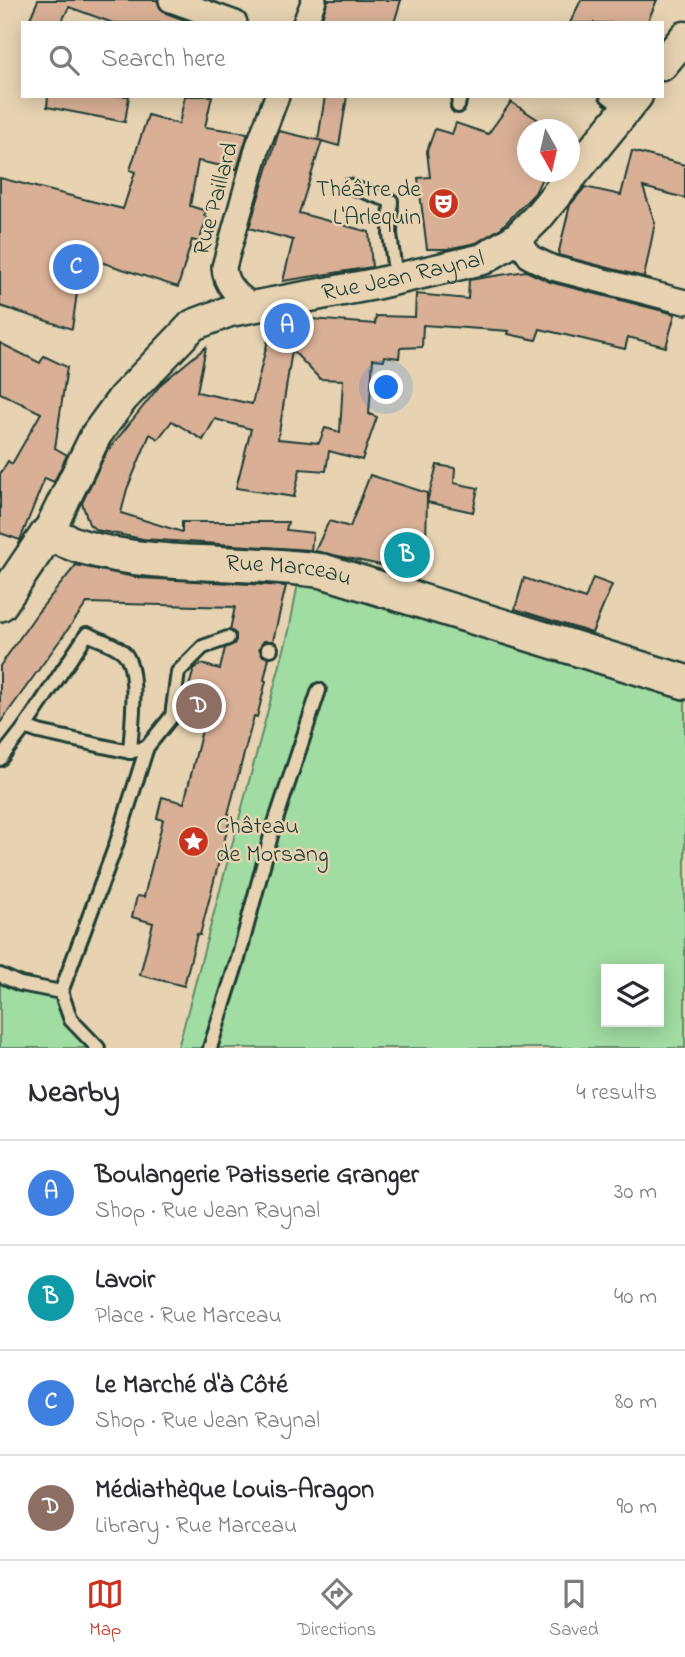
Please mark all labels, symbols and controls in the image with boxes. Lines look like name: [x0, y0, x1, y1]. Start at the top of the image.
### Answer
search box: [21, 21, 664, 98]
icon: search: [45, 41, 83, 79]
text: Search here: [101, 41, 226, 79]
north arrow: [517, 119, 580, 182]
street label: Rue Paillard: [185, 138, 249, 259]
place label: Théâtre de L'Arlequin: [316, 173, 421, 236]
theatre icon: Théâtre de L'Arlequin: [427, 187, 461, 221]
pin: C: [53, 241, 99, 293]
street label: Rue Jean Raynal: [319, 242, 488, 311]
pin: A: [264, 300, 310, 352]
your location: [369, 370, 403, 404]
pin: B: [384, 529, 430, 581]
street label: Rue Marceau: [225, 546, 356, 596]
pin: D: [176, 680, 222, 732]
place label: Château de Morsang: [216, 810, 329, 873]
place icon: Château de Morsang: [176, 824, 210, 858]
map controls: [601, 964, 664, 1027]
button: layers: [601, 964, 664, 1027]
text: Nearby: [28, 1072, 120, 1116]
text: 4 results: [576, 1077, 657, 1110]
text: Boulangerie Patisserie Granger: [95, 1157, 419, 1195]
text: A: [44, 1176, 58, 1209]
text: 30 m: [614, 1176, 657, 1209]
text: Shop · Rue Jean Raynal: [95, 1195, 320, 1228]
text: Lavoir: [95, 1262, 155, 1300]
text: B: [43, 1281, 59, 1314]
text: 40 m: [614, 1281, 657, 1314]
text: Place · Rue Marceau: [95, 1300, 282, 1333]
text: Le Marché d'à Côté: [95, 1367, 288, 1405]
text: C: [45, 1386, 57, 1419]
text: 80 m: [615, 1386, 657, 1419]
text: Shop · Rue Jean Raynal: [95, 1405, 320, 1438]
text: Médiathèque Louis-Aragon: [95, 1472, 374, 1510]
text: D: [43, 1491, 59, 1524]
text: 90 m: [617, 1491, 657, 1524]
text: Library · Rue Marceau: [95, 1510, 297, 1543]
tab: Map: [86, 1575, 124, 1644]
tab: Directions: [297, 1575, 376, 1644]
tab: Saved: [549, 1575, 599, 1644]

